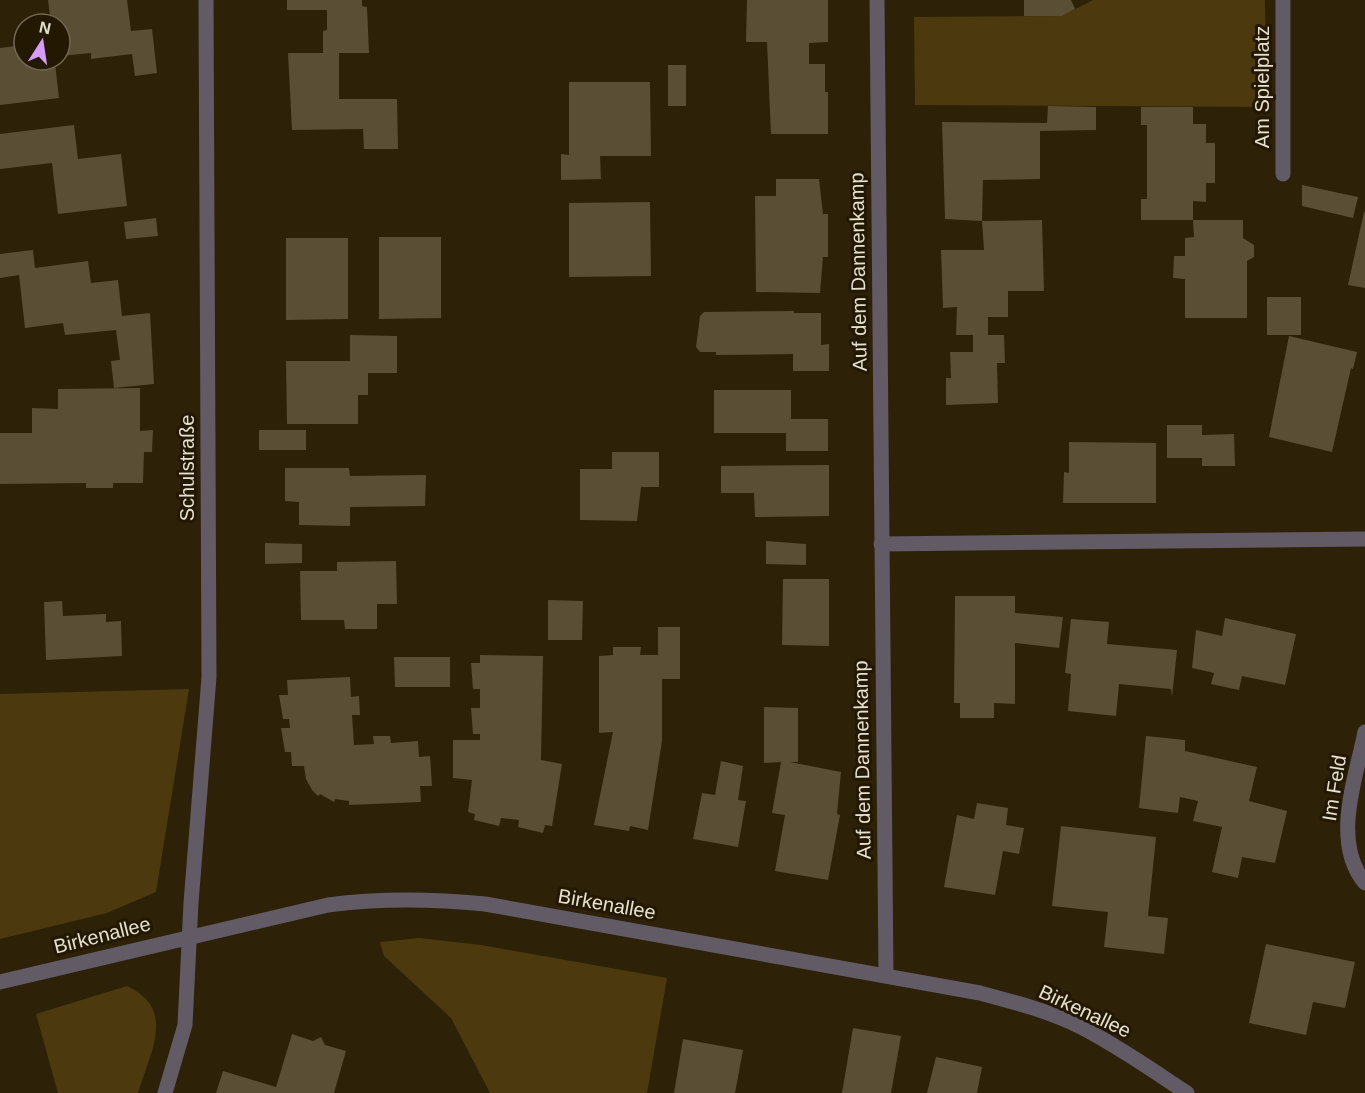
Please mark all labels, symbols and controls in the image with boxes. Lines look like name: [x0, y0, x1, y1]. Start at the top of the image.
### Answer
north arrow: [12, 12, 72, 72]
text: N: [38, 18, 52, 37]
street label: Am Spielplatz: [1251, 26, 1273, 148]
street label: Auf dem Dannenkamp: [845, 172, 871, 372]
street label: Schulstraße: [176, 415, 198, 521]
street label: Auf dem Dannenkamp: [849, 660, 875, 860]
street label: Im Feld: [1318, 753, 1350, 823]
street label: Birkenallee: [556, 885, 658, 923]
street label: Birkenallee: [51, 912, 153, 958]
street label: Birkenallee: [1036, 980, 1134, 1042]

